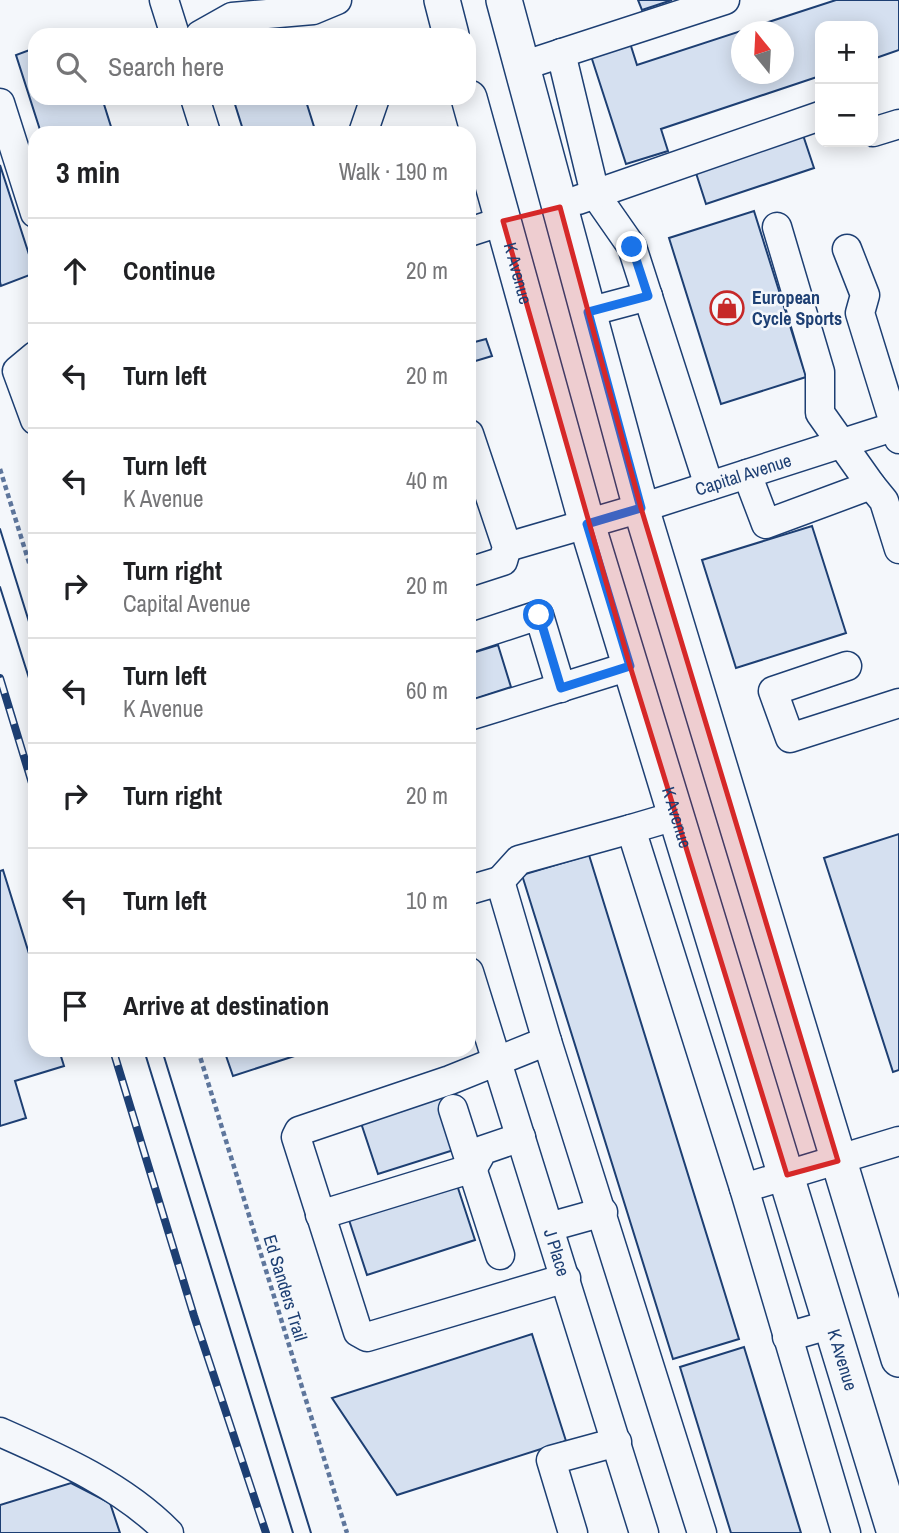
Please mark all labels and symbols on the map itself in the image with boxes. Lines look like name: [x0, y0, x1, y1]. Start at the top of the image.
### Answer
north arrow: [731, 21, 794, 84]
route end: [616, 231, 647, 262]
street label: K Avenue: [498, 240, 539, 307]
place label: European Cycle Sports: [752, 285, 842, 331]
shop icon: European Cycle Sports: [708, 289, 746, 327]
street label: Capital Avenue: [692, 447, 795, 502]
route start: [523, 599, 554, 630]
street label: K Avenue: [656, 784, 698, 851]
street label: J Place: [538, 1226, 576, 1279]
street label: Ed Sanders Trail: [257, 1232, 314, 1344]
street label: K Avenue: [821, 1326, 864, 1394]

